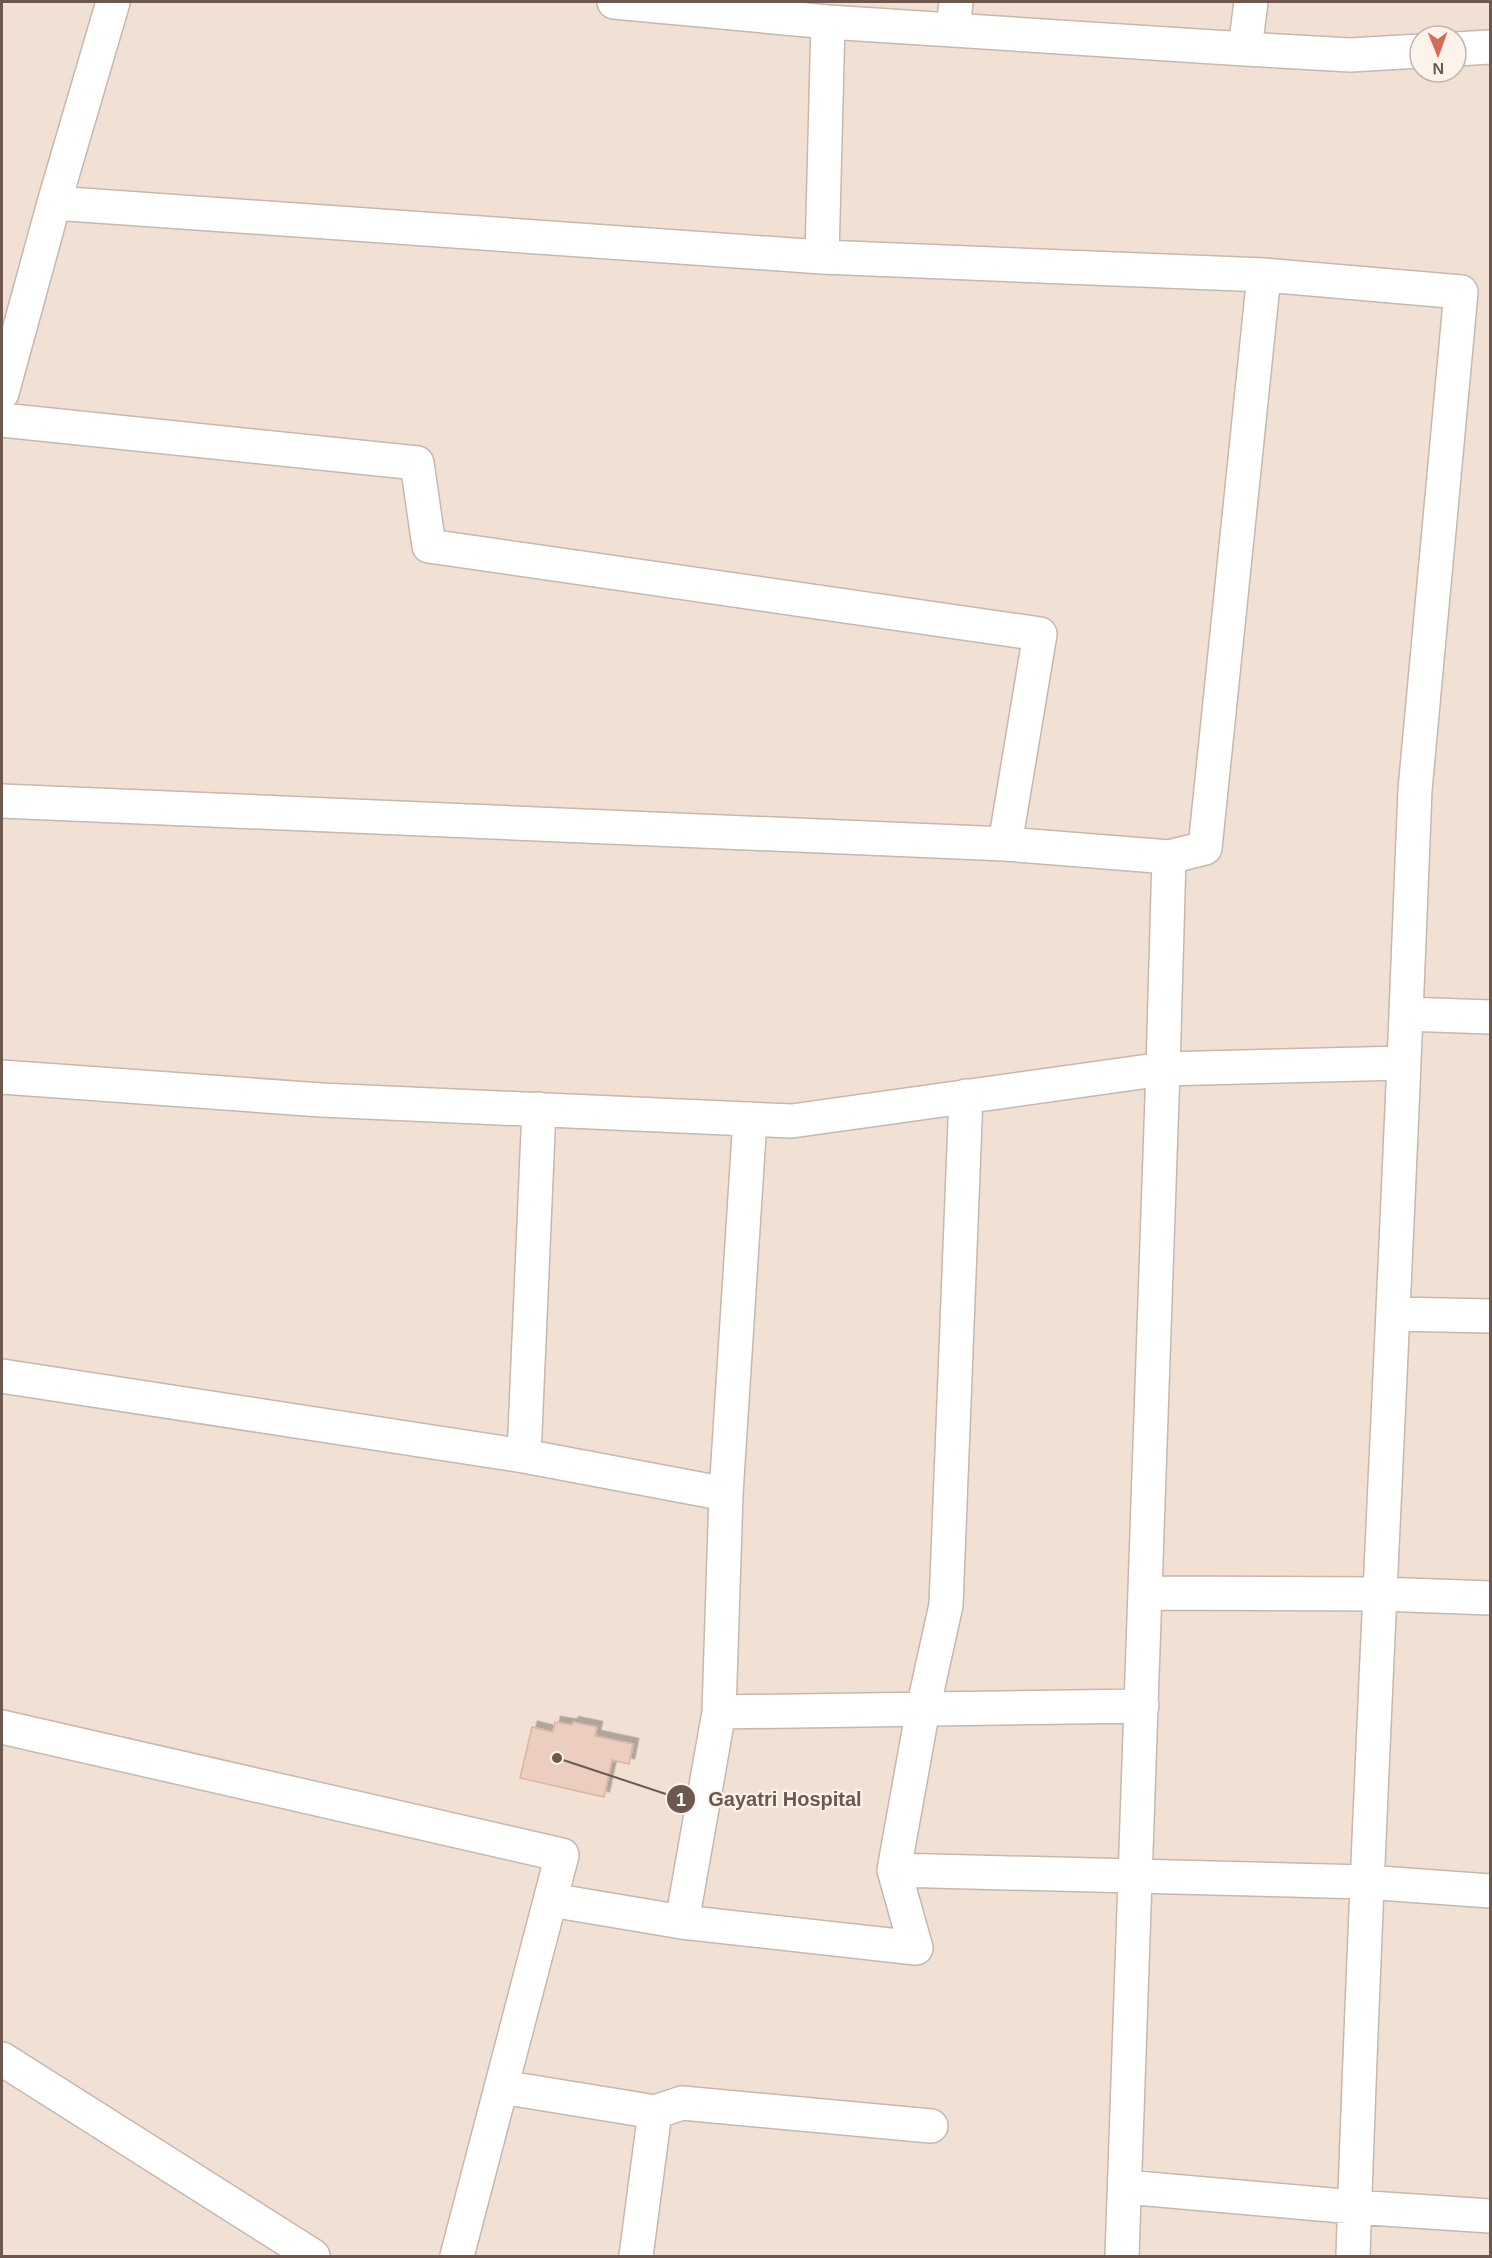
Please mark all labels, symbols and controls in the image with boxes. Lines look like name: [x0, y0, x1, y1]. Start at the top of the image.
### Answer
north arrow: [1408, 24, 1468, 84]
text: N: [1432, 60, 1444, 77]
callout: Gayatri Hospital: [666, 1780, 874, 1818]
text: Gayatri Hospital: [708, 1788, 862, 1810]
text: 1: [676, 1790, 686, 1810]

